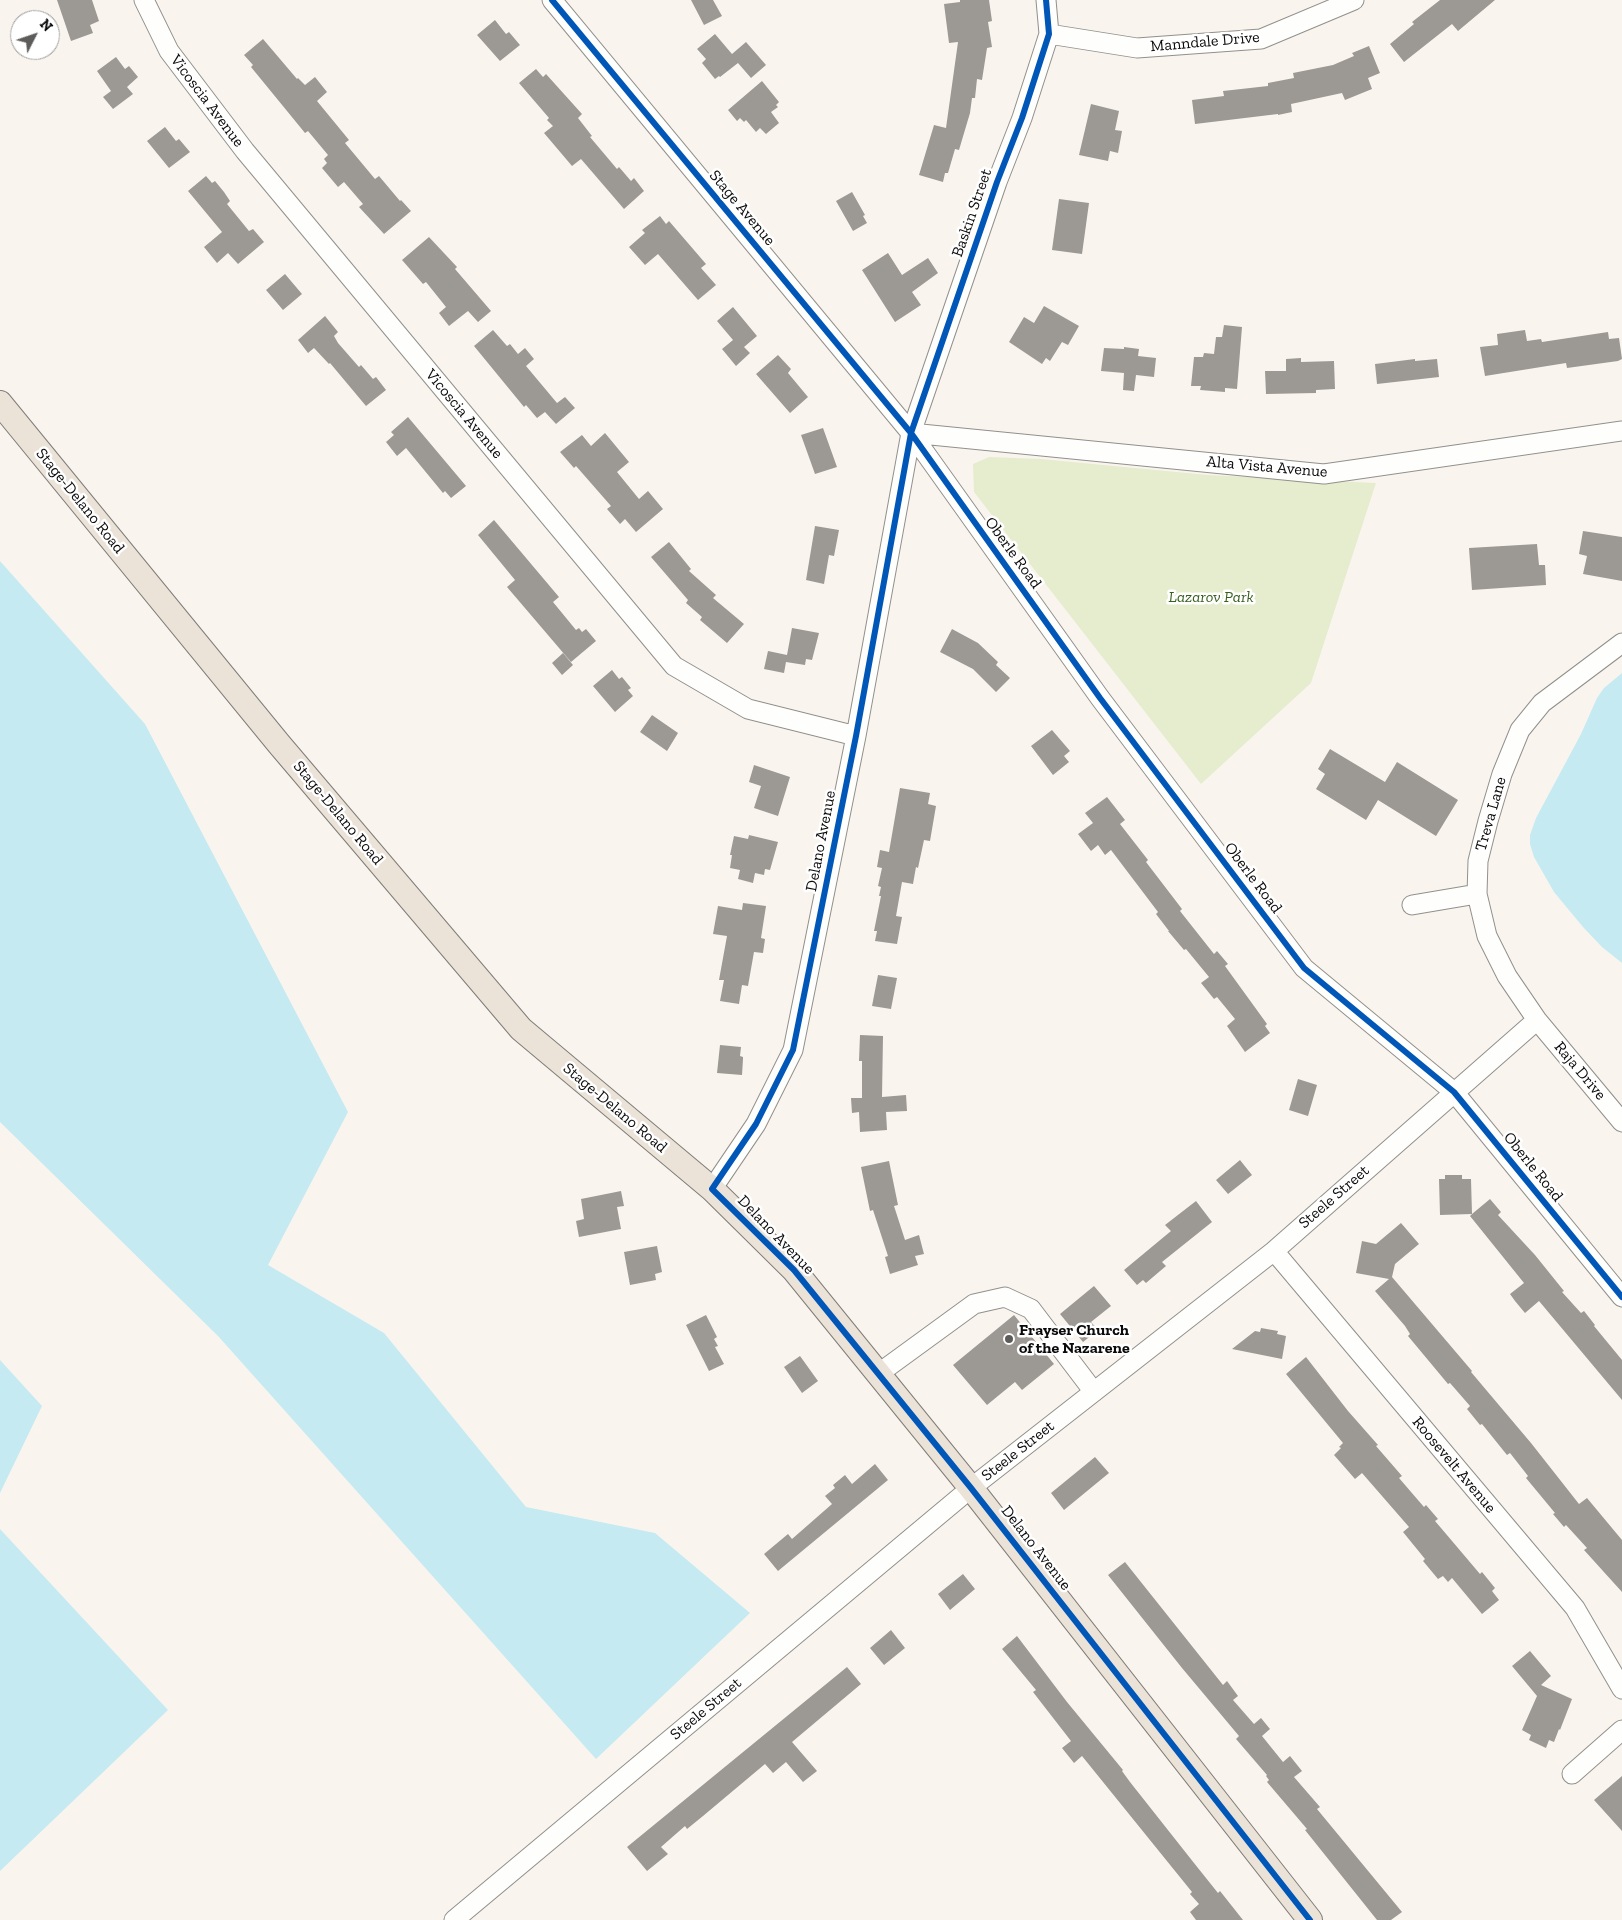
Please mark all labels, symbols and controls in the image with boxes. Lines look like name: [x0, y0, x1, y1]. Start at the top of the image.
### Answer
north arrow: [10, 10, 60, 60]
text: N: [36, 16, 56, 35]
street label: Manndale Drive: [1150, 28, 1260, 56]
street label: Vicoscia Avenue: [166, 51, 248, 151]
street label: Stage Avenue: [705, 166, 779, 250]
street label: Baskin Street: [948, 166, 996, 260]
street label: Vicoscia Avenue: [421, 365, 507, 463]
street label: Stage-Delano Road: [32, 445, 128, 557]
street label: Alta Vista Avenue: [1206, 452, 1328, 482]
street label: Oberle Road: [981, 513, 1045, 593]
park label: Lazarov Park: [1168, 587, 1254, 607]
street label: Stage-Delano Road: [289, 757, 387, 869]
street label: Treva Lane: [1471, 775, 1511, 853]
street label: Delano Avenue: [802, 789, 840, 893]
street label: Oberle Road: [1220, 839, 1286, 917]
street label: Raja Drive: [1550, 1038, 1610, 1104]
street label: Stage-Delano Road: [559, 1059, 671, 1157]
street label: Oberle Road: [1499, 1128, 1567, 1206]
street label: Steele Street: [1295, 1161, 1373, 1233]
street label: Delano Avenue: [734, 1191, 818, 1279]
place label: Frayser Church of the Nazarene: [1019, 1320, 1130, 1358]
marker: Frayser Church of the Nazarene: [1003, 1333, 1015, 1345]
street label: Roosevelt Avenue: [1408, 1413, 1500, 1517]
street label: Steele Street: [978, 1417, 1058, 1485]
street label: Delano Avenue: [997, 1502, 1075, 1594]
street label: Steele Street: [666, 1674, 746, 1744]

